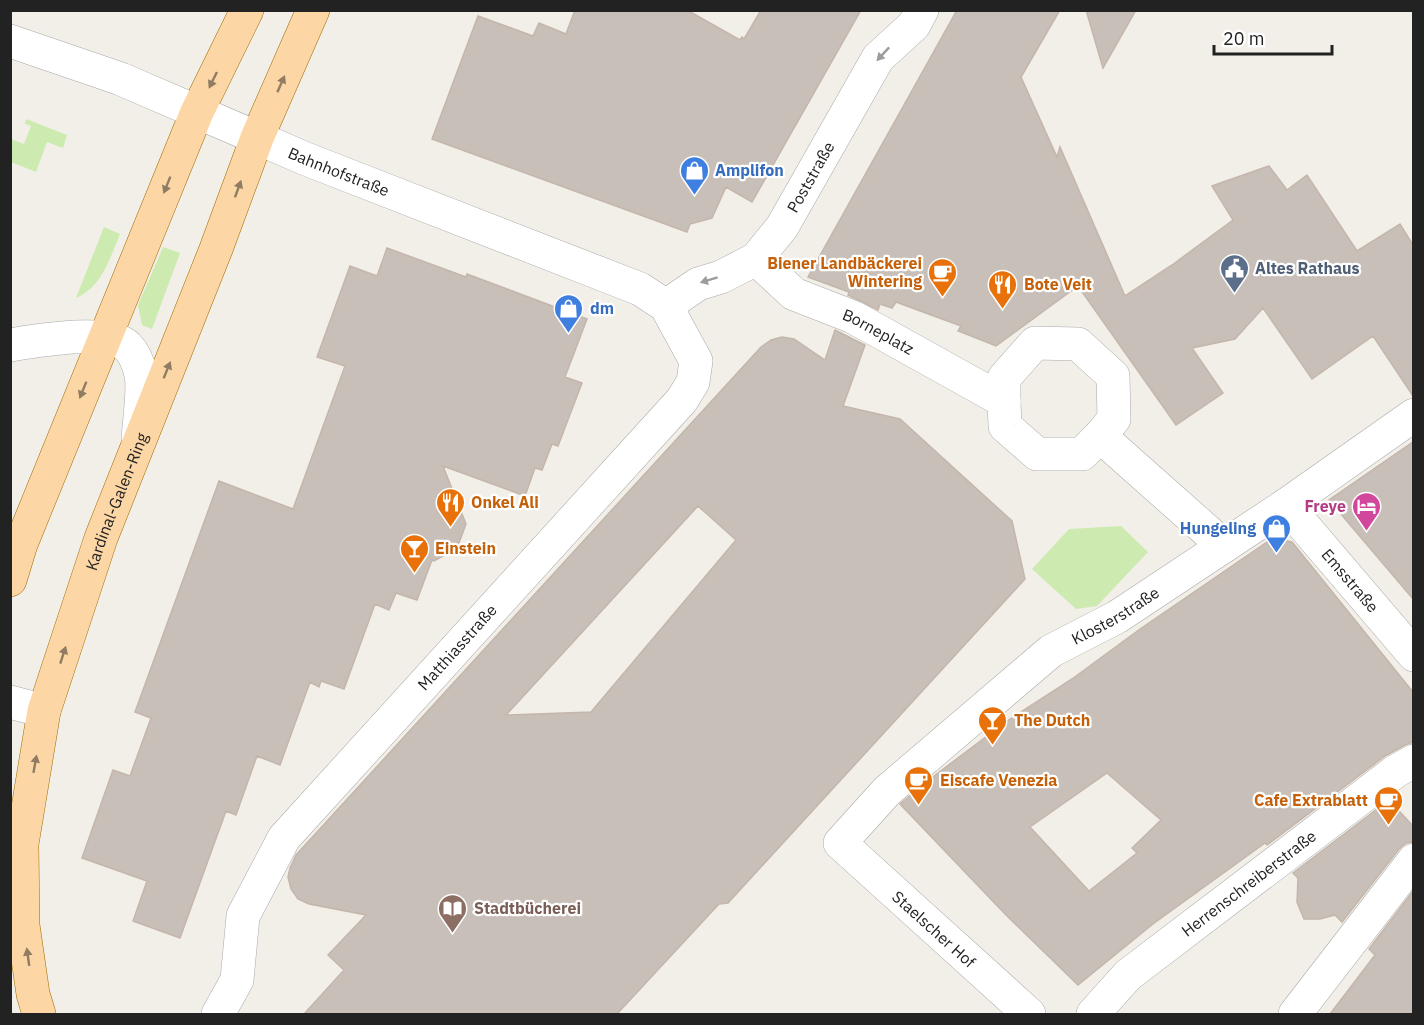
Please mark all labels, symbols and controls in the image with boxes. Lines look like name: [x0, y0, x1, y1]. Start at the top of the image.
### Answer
scale bar: [1214, 18, 1332, 56]
text: 20 m: [1223, 27, 1265, 50]
one-way arrow: [877, 47, 891, 61]
one-way arrow: [208, 72, 218, 89]
one-way arrow: [277, 75, 286, 93]
street label: Poststraße: [782, 138, 839, 216]
street label: Bahnhofstraße: [285, 143, 392, 201]
shop icon: Amplifon: [678, 154, 710, 196]
place label: Amplifon: [715, 160, 784, 180]
one-way arrow: [162, 177, 172, 195]
one-way arrow: [234, 180, 244, 198]
public building icon: Altes Rathaus: [1218, 252, 1250, 294]
place label: Biener Landbäckerei Wintering: [767, 253, 922, 291]
cafe icon: Biener Landbäckerei Wintering: [927, 256, 959, 298]
place label: Altes Rathaus: [1255, 258, 1360, 278]
restaurant icon: Bote Veit: [987, 268, 1019, 310]
place label: Bote Veit: [1024, 274, 1092, 294]
one-way arrow: [700, 276, 718, 285]
shop icon: dm: [553, 292, 585, 334]
place label: dm: [590, 298, 614, 318]
street label: Borneplatz: [840, 304, 917, 359]
one-way arrow: [162, 361, 172, 379]
one-way arrow: [78, 381, 87, 399]
street label: Kardinal-Galen-Ring: [81, 429, 152, 573]
restaurant icon: Onkel Ali: [434, 486, 466, 528]
hotel icon: Freye: [1351, 490, 1383, 532]
place label: Onkel Ali: [471, 492, 539, 512]
place label: Freye: [1304, 496, 1346, 516]
shop icon: Hungeling: [1261, 512, 1293, 554]
place label: Hungeling: [1180, 518, 1256, 538]
bar icon: Einstein: [398, 532, 430, 574]
place label: Einstein: [435, 538, 496, 558]
street label: Emsstraße: [1317, 544, 1383, 617]
street label: Klosterstraße: [1068, 582, 1163, 649]
street label: Matthiasstraße: [413, 600, 501, 694]
one-way arrow: [58, 646, 68, 664]
bar icon: The Dutch: [977, 704, 1009, 746]
place label: The Dutch: [1014, 710, 1090, 730]
one-way arrow: [31, 754, 40, 773]
cafe icon: Eiscafe Venezia: [903, 764, 935, 806]
place label: Eiscafe Venezia: [940, 770, 1057, 790]
cafe icon: Cafe Extrablatt: [1373, 784, 1405, 826]
place label: Cafe Extrablatt: [1254, 790, 1368, 810]
street label: Herrenschreiberstraße: [1177, 825, 1320, 941]
street label: Staelscher Hof: [888, 886, 980, 972]
library icon: Stadtbücherei: [437, 892, 469, 934]
place label: Stadtbücherei: [474, 898, 581, 918]
one-way arrow: [23, 947, 33, 966]

